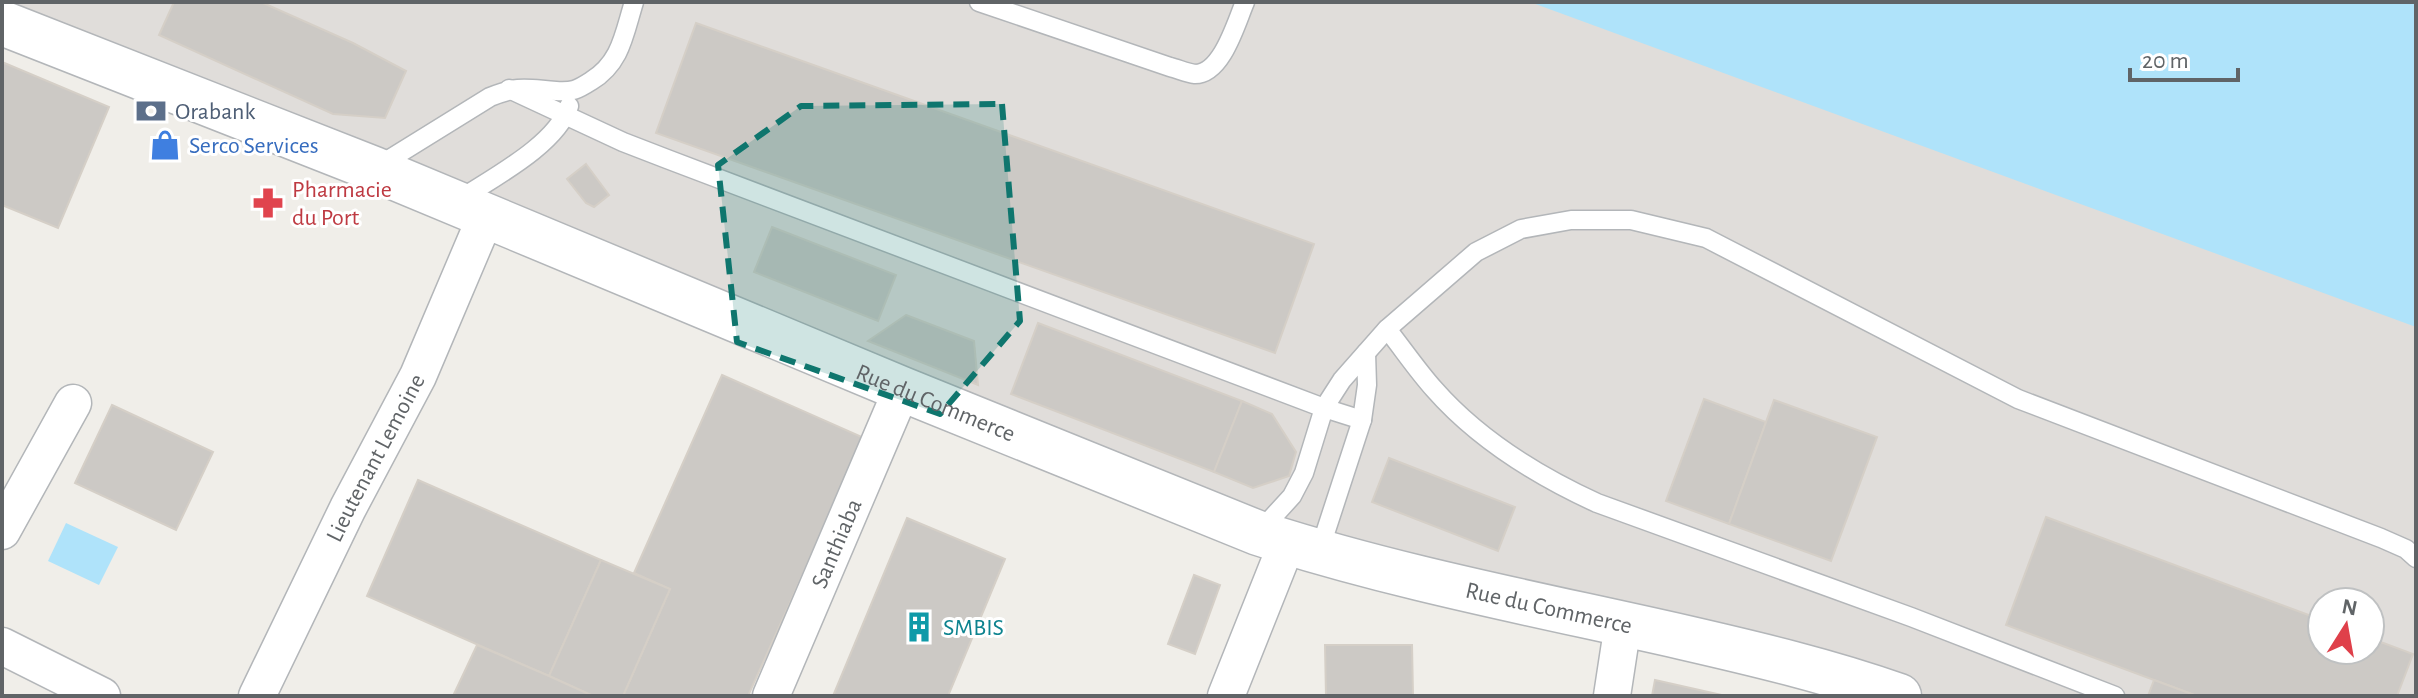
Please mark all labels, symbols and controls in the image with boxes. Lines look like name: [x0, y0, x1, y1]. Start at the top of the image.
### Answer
scale bar: [2130, 32, 2238, 82]
text: 20 m: [2142, 49, 2189, 73]
bank icon: Orabank: [134, 94, 168, 128]
place label: Orabank: [175, 100, 255, 124]
shop icon: Serco Services: [148, 128, 182, 162]
place label: Serco Services: [189, 134, 319, 158]
place label: Pharmacie du Port: [292, 178, 392, 230]
pharmacy icon: Pharmacie du Port: [251, 186, 285, 220]
street label: Rue du Commerce: [852, 360, 1018, 446]
street label: Lieutenant Lemoine: [323, 370, 430, 546]
street label: Santhiaba: [807, 496, 867, 592]
street label: Rue du Commerce: [1463, 578, 1634, 638]
north arrow: [2306, 586, 2386, 666]
text: N: [2340, 595, 2359, 620]
building icon: SMBIS: [902, 610, 936, 644]
place label: SMBIS: [943, 616, 1004, 640]

